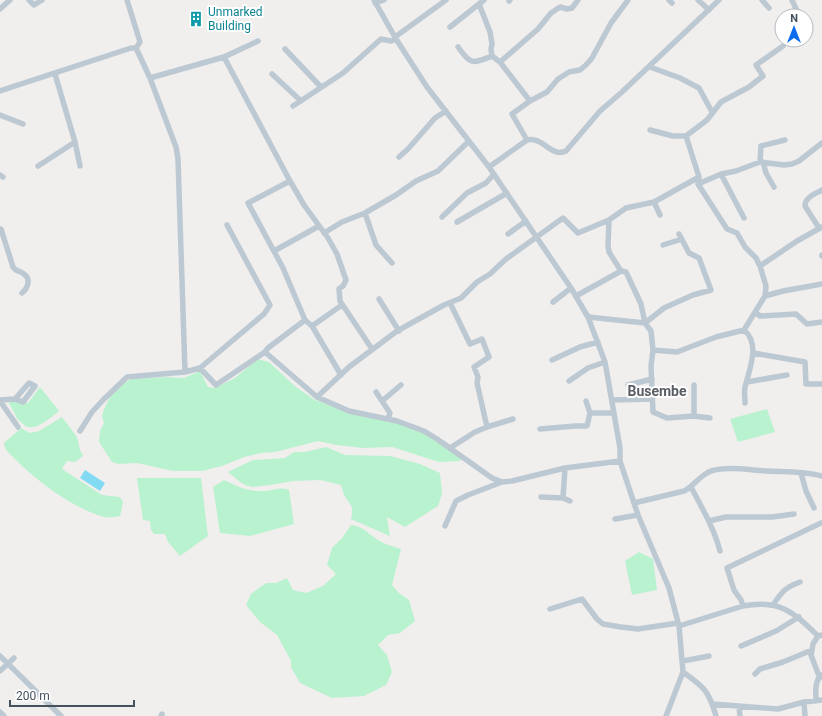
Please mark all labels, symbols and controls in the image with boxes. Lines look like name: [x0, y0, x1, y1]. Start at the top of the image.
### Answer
place label: Unmarked Building: [208, 5, 263, 33]
north arrow: [774, 8, 814, 48]
building icon: Unmarked Building: [187, 10, 205, 28]
text: N: [790, 12, 798, 25]
district label: Busembe: [627, 383, 687, 399]
scale bar: [10, 682, 134, 708]
text: 200 m: [16, 689, 50, 703]

